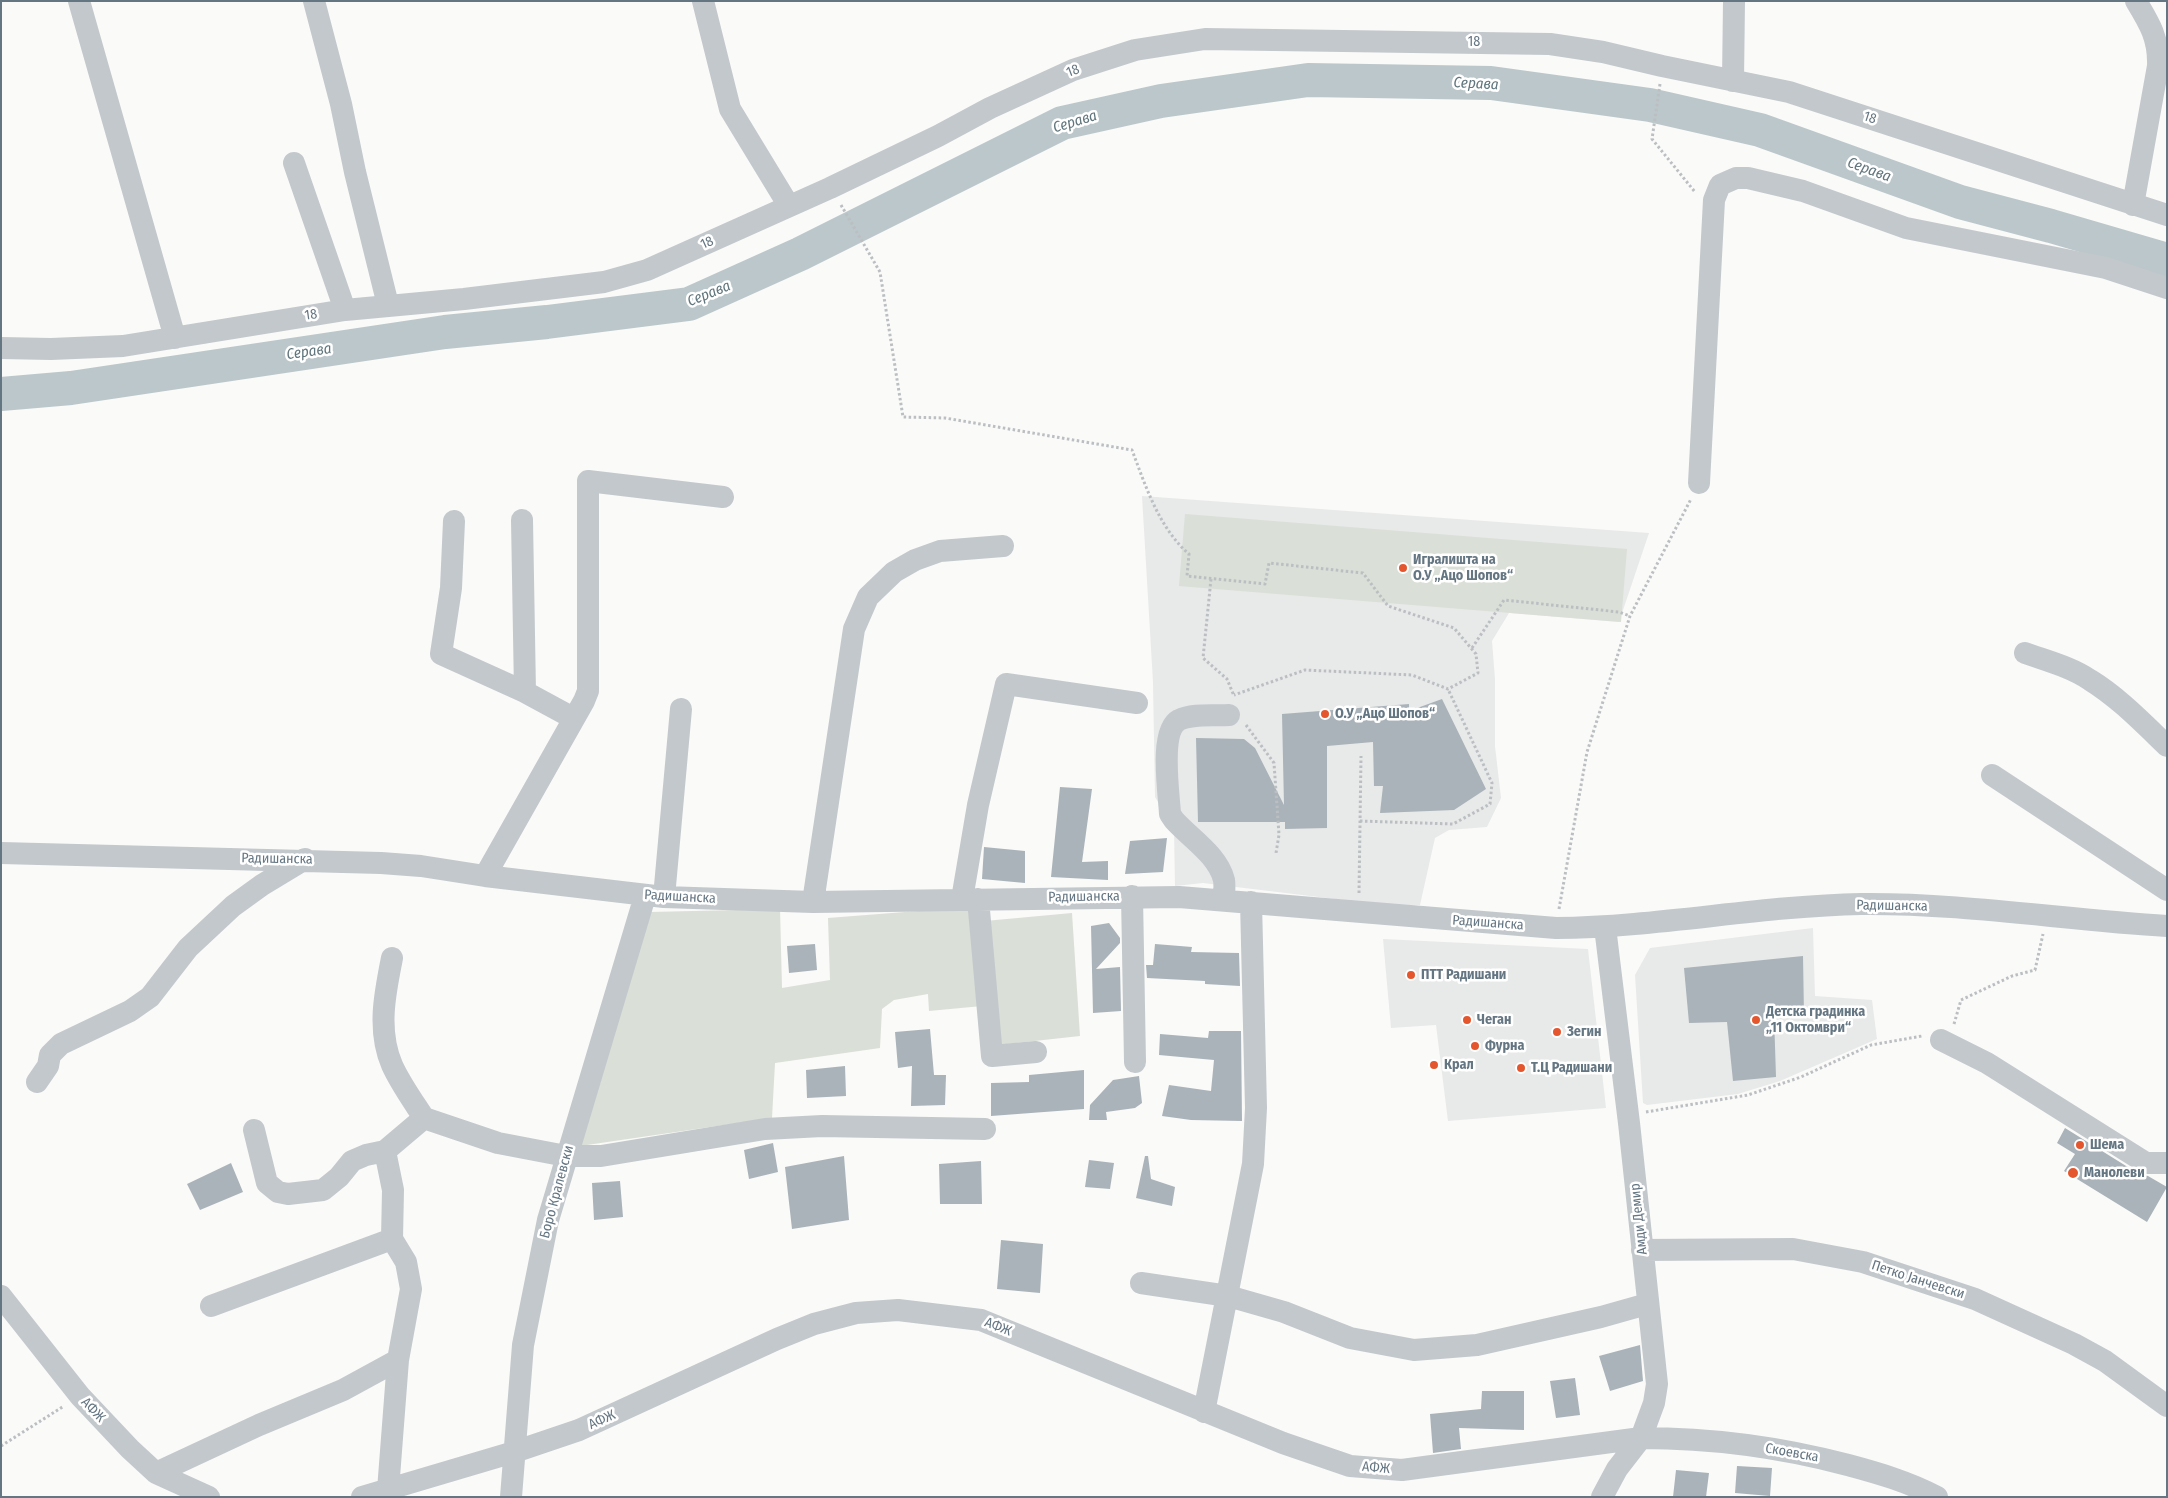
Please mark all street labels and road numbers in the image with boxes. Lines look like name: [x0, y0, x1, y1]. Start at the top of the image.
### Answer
street label: 18: [1468, 34, 1480, 50]
street label: 18: [1064, 61, 1082, 81]
street label: 18: [1861, 108, 1879, 128]
street label: 18: [698, 233, 716, 253]
street label: 18: [304, 306, 318, 324]
street label: Радишанска: [241, 850, 313, 868]
street label: Радишанска: [644, 887, 716, 907]
street label: Радишанска: [1048, 888, 1120, 906]
street label: Радишанска: [1856, 897, 1928, 915]
street label: Радишанска: [1452, 912, 1524, 934]
street label: Боро Кралевски: [537, 1144, 577, 1240]
street label: Амди Демир: [1627, 1182, 1651, 1256]
street label: Петко Јанчевски: [1869, 1257, 1967, 1303]
street label: АФЖ: [982, 1314, 1014, 1340]
street label: АФЖ: [77, 1394, 109, 1426]
street label: АФЖ: [586, 1407, 618, 1433]
street label: Скоевска: [1764, 1440, 1820, 1466]
street label: АФЖ: [1361, 1458, 1391, 1478]

